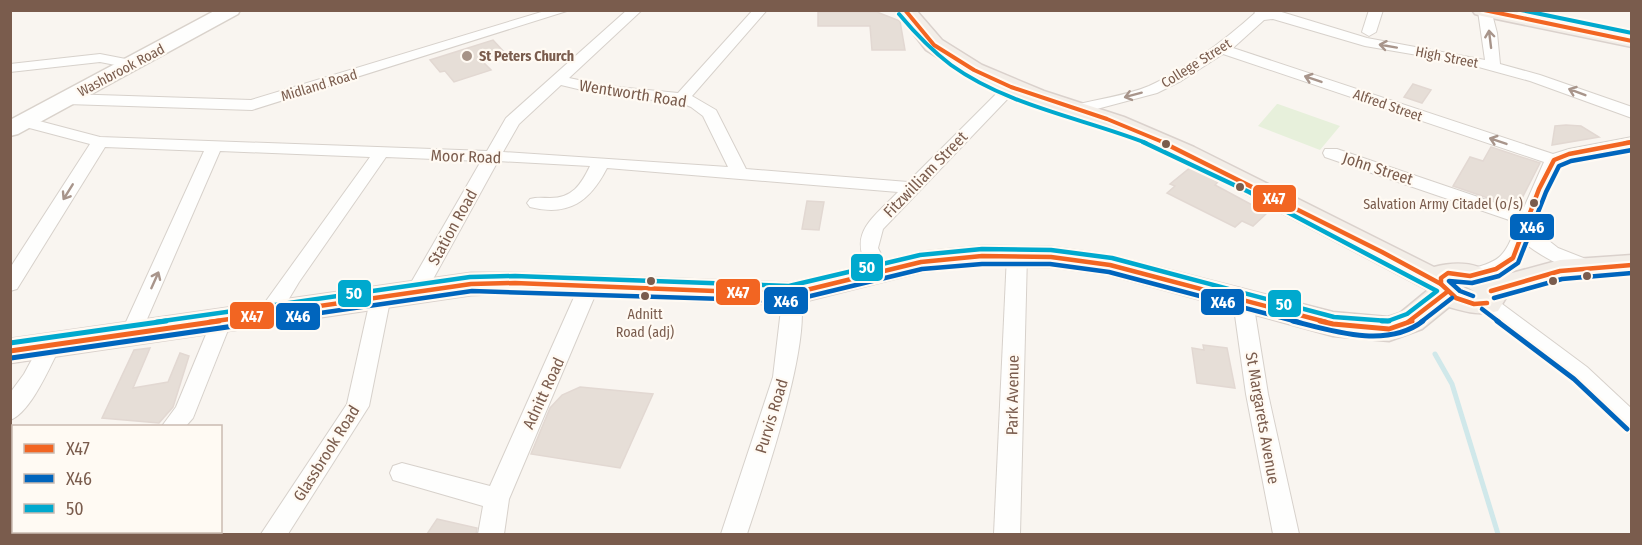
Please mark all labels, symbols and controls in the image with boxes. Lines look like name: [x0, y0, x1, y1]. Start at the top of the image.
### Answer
one-way arrow: [1484, 29, 1495, 49]
street label: College Street: [1158, 35, 1235, 92]
street label: Washbrook Road: [75, 40, 167, 100]
one-way arrow: [1379, 40, 1398, 51]
street label: High Street: [1414, 43, 1480, 72]
place label: St Peters Church: [479, 48, 574, 65]
marker: St Peters Church: [460, 49, 474, 63]
street label: Midland Road: [279, 66, 359, 105]
one-way arrow: [1304, 73, 1323, 84]
street label: Wentworth Road: [578, 76, 688, 111]
one-way arrow: [1568, 85, 1587, 96]
street label: Alfred Street: [1351, 86, 1425, 125]
one-way arrow: [1124, 90, 1143, 101]
street label: Fitzwilliam Street: [880, 127, 972, 221]
one-way arrow: [1489, 135, 1508, 146]
unlabelled marker: [1160, 138, 1172, 150]
street label: Moor Road: [430, 146, 502, 167]
street label: John Street: [1340, 148, 1416, 189]
unlabelled marker: [1234, 181, 1246, 193]
one-way arrow: [62, 183, 74, 200]
line badge: X47: [1252, 184, 1297, 213]
street label: Station Road: [424, 186, 481, 269]
text: X47: [1262, 189, 1286, 208]
place label: Salvation Army Citadel (o/s): [1363, 196, 1523, 213]
marker: Salvation Army Citadel (o/s): [1528, 197, 1540, 209]
line badge: X46: [1509, 213, 1555, 241]
text: X46: [1519, 218, 1544, 237]
line badge: 50: [850, 253, 884, 282]
text: 50: [859, 258, 876, 277]
unlabelled marker: [1581, 270, 1593, 282]
one-way arrow: [150, 271, 161, 289]
unlabelled marker: [645, 275, 657, 287]
unlabelled marker: [1547, 275, 1559, 287]
line badge: X47: [715, 278, 761, 306]
line badge: 50: [337, 279, 372, 308]
text: X47: [726, 283, 750, 302]
text: 50: [346, 284, 363, 303]
line badge: X46: [763, 286, 809, 315]
line badge: X46: [1200, 288, 1245, 316]
line badge: 50: [1267, 289, 1302, 318]
marker: Adnitt Road (adj): [639, 290, 651, 302]
text: X46: [773, 292, 798, 311]
text: X46: [1210, 293, 1235, 312]
text: 50: [1276, 295, 1293, 314]
line badge: X47: [229, 301, 275, 330]
line badge: X46: [275, 302, 321, 331]
place label: Adnitt Road (adj): [616, 306, 674, 341]
text: X47: [240, 307, 264, 326]
text: X46: [285, 307, 310, 326]
street label: St Margarets Avenue: [1242, 351, 1283, 486]
street label: Adnitt Road: [519, 354, 568, 432]
street label: Park Avenue: [1002, 355, 1023, 435]
street label: Purvis Road: [751, 377, 792, 456]
street label: Glassbrook Road: [289, 402, 363, 505]
legend: [12, 425, 222, 533]
text: X47: [66, 438, 90, 460]
text: X46: [66, 468, 92, 490]
text: 50: [66, 498, 84, 520]

